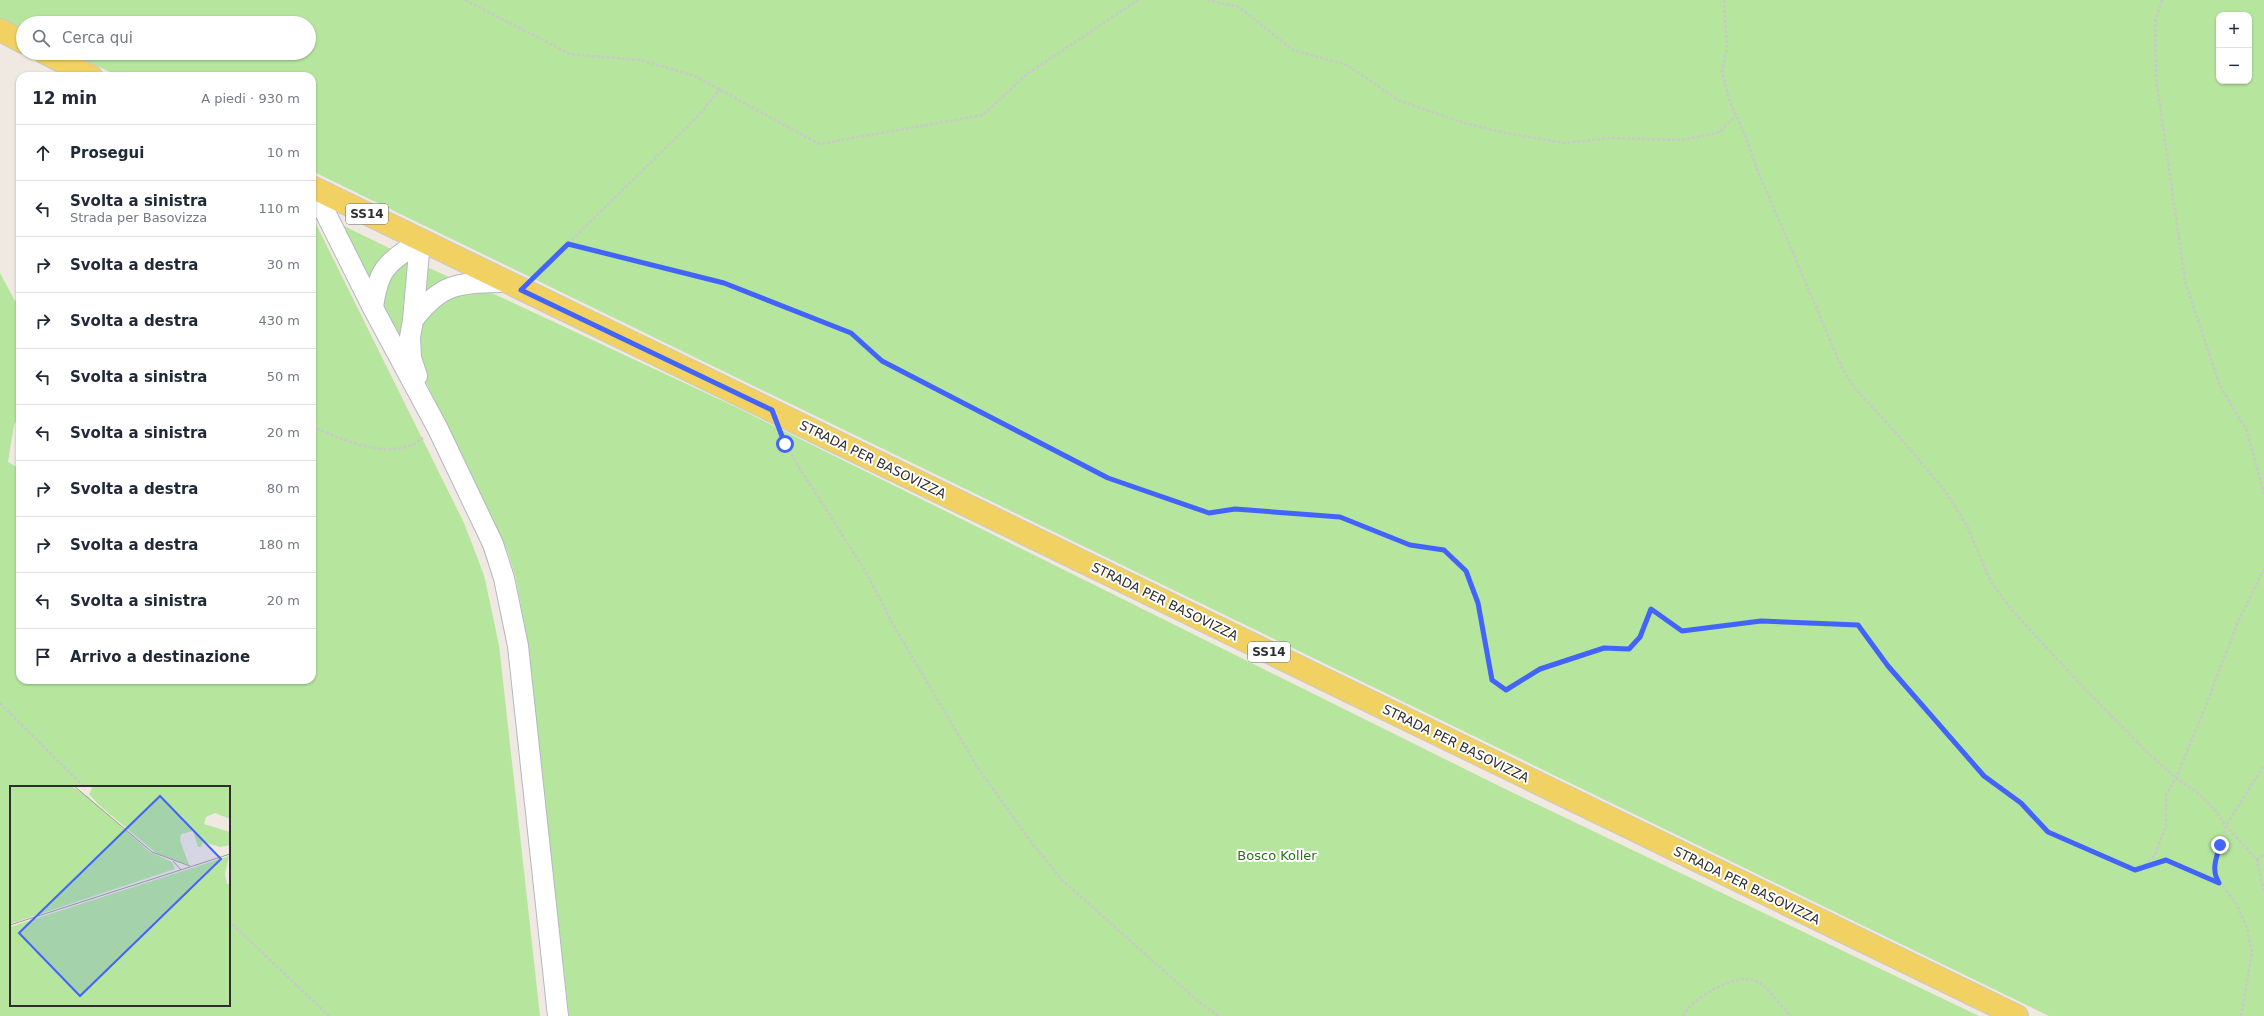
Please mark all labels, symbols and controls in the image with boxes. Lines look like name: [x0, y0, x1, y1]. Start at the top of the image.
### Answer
map controls: [2216, 12, 2252, 84]
button: +: [2216, 12, 2252, 48]
search box: [16, 16, 316, 60]
icon: search: [30, 27, 52, 49]
text: Cerca qui: [62, 29, 133, 47]
button: −: [2216, 48, 2252, 84]
text: 12 min: [32, 88, 97, 108]
text: A piedi · 930 m: [201, 91, 300, 106]
icon: ahead: [32, 142, 54, 164]
text: Prosegui: [70, 144, 144, 162]
text: 10 m: [267, 145, 300, 160]
text: Svolta a sinistra: [70, 192, 207, 210]
icon: left: [32, 198, 54, 220]
text: 110 m: [258, 201, 300, 216]
road number: SS14: [346, 204, 388, 224]
text: Strada per Basovizza: [70, 210, 207, 225]
icon: right: [32, 254, 54, 276]
text: Svolta a destra: [70, 256, 198, 274]
text: 30 m: [267, 257, 300, 272]
icon: right: [32, 310, 54, 332]
text: Svolta a destra: [70, 312, 198, 330]
text: 430 m: [258, 313, 300, 328]
icon: left: [32, 366, 54, 388]
text: Svolta a sinistra: [70, 368, 207, 386]
text: 50 m: [267, 369, 300, 384]
street label: STRADA PER BASOVIZZA: [797, 417, 949, 502]
icon: left: [32, 422, 54, 444]
text: Svolta a sinistra: [70, 424, 207, 442]
text: 20 m: [267, 425, 300, 440]
route start: [776, 435, 794, 453]
icon: right: [32, 478, 54, 500]
text: Svolta a destra: [70, 480, 198, 498]
text: 80 m: [267, 481, 300, 496]
icon: right: [32, 534, 54, 556]
text: Svolta a destra: [70, 536, 198, 554]
text: 180 m: [258, 537, 300, 552]
street label: STRADA PER BASOVIZZA: [1089, 559, 1241, 644]
icon: left: [32, 590, 54, 612]
text: Svolta a sinistra: [70, 592, 207, 610]
text: 20 m: [267, 593, 300, 608]
road number: SS14: [1248, 642, 1290, 662]
icon: arrive: [32, 646, 54, 668]
text: Arrivo a destinazione: [70, 648, 250, 666]
street label: STRADA PER BASOVIZZA: [1380, 701, 1532, 786]
inset map: [10, 786, 230, 1006]
route end: [2211, 836, 2229, 854]
street label: STRADA PER BASOVIZZA: [1671, 843, 1823, 928]
park label: Bosco Koller: [1237, 848, 1317, 863]

